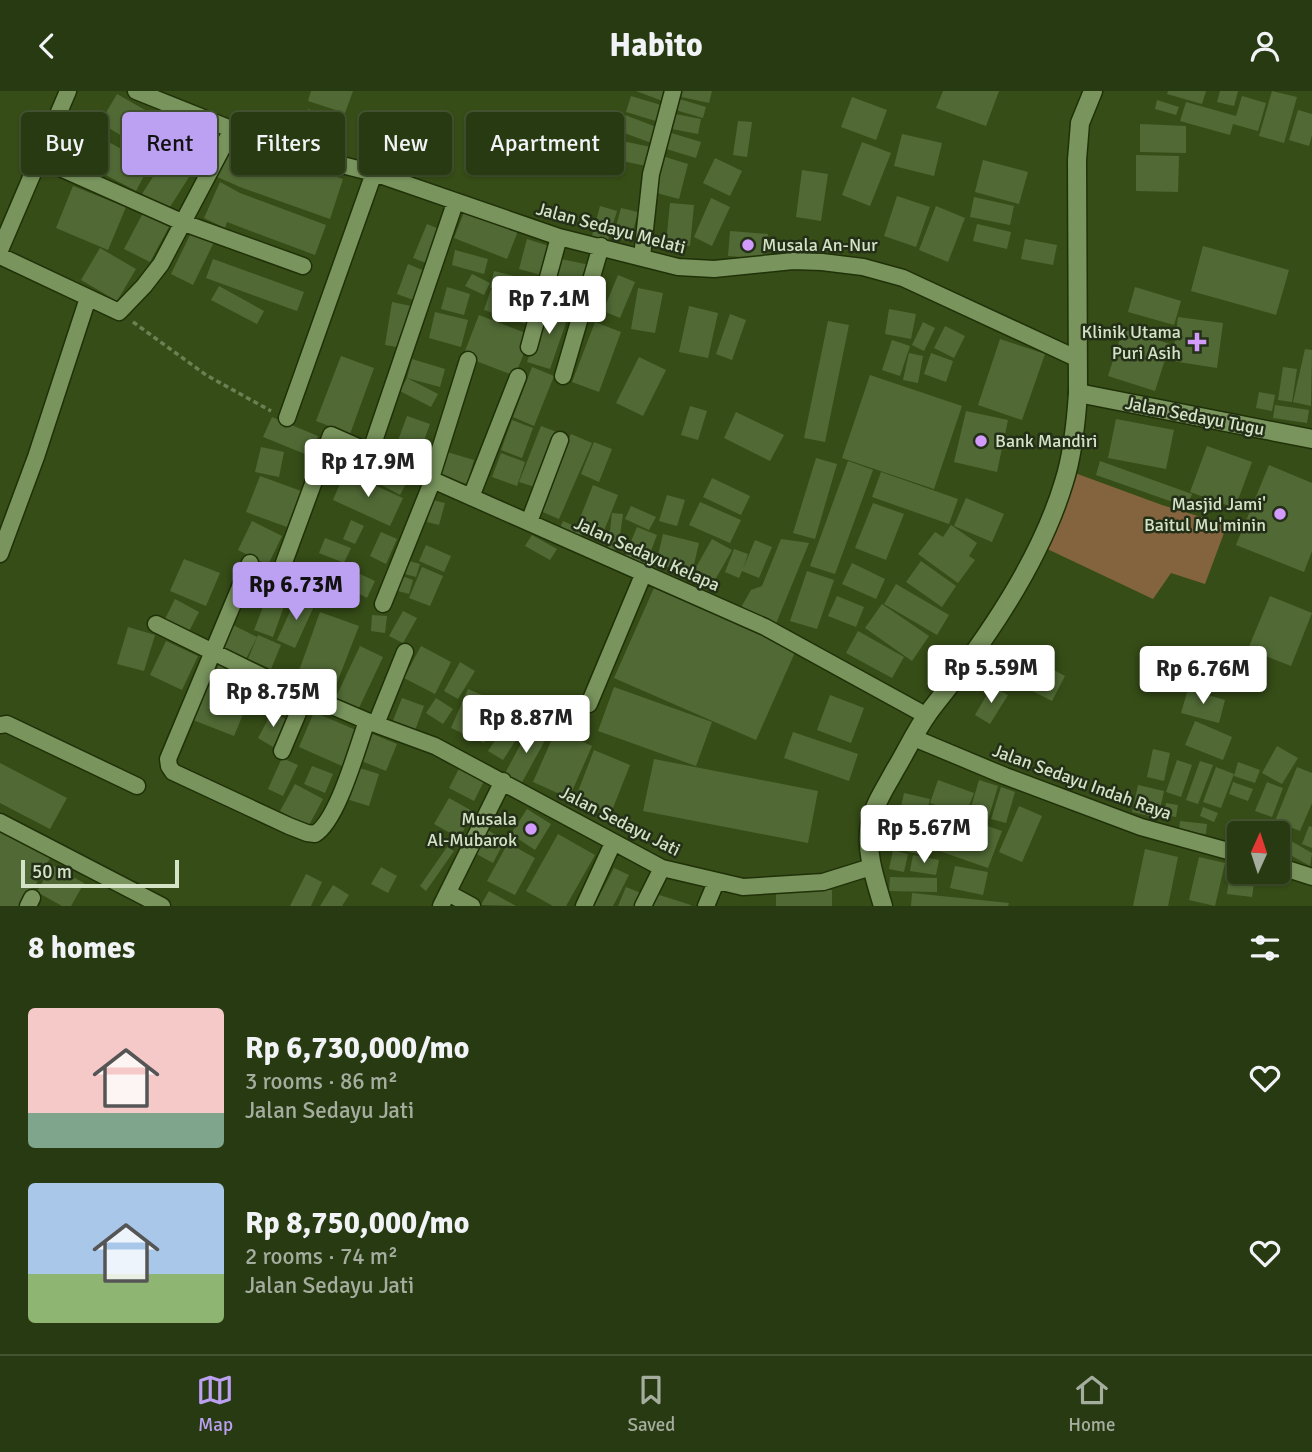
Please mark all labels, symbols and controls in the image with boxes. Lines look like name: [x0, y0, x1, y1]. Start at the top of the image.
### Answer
text: Habito: [609, 26, 703, 65]
icon: back: [28, 27, 66, 65]
icon: person: [1246, 27, 1284, 65]
chip: Buy: [21, 112, 108, 175]
chip: Rent: [122, 112, 217, 175]
chip: Filters: [231, 112, 345, 175]
chip: New: [359, 112, 452, 175]
chip: Apartment: [466, 112, 624, 175]
street label: Jalan Sedayu Melati: [534, 197, 688, 259]
place label: Musala An-Nur: [762, 234, 878, 256]
marker: Musala An-Nur: [740, 237, 756, 253]
pin: Rp 7.1M: [484, 277, 614, 336]
text: Rp 7.1M: [508, 284, 590, 313]
place label: Klinik Utama Puri Asih: [1082, 321, 1181, 364]
marker: Klinik Utama Puri Asih: [1187, 332, 1207, 352]
street label: Jalan Sedayu Tugu: [1124, 392, 1266, 440]
place label: Bank Mandiri: [995, 430, 1097, 452]
marker: Bank Mandiri: [973, 433, 989, 449]
pin: Rp 17.9M: [296, 439, 440, 499]
text: Rp 17.9M: [321, 447, 415, 476]
place label: Masjid Jami' Baitul Mu'minin: [1144, 493, 1266, 536]
marker: Masjid Jami' Baitul Mu'minin: [1272, 506, 1288, 522]
street label: Jalan Sedayu Kelapa: [571, 512, 723, 596]
pin: Rp 6.73M: [224, 563, 368, 622]
text: Rp 6.73M: [249, 570, 343, 599]
pin: Rp 5.59M: [919, 645, 1063, 705]
pin: Rp 6.76M: [1131, 647, 1275, 706]
text: Rp 5.59M: [944, 653, 1038, 682]
text: Rp 6.76M: [1156, 654, 1250, 683]
pin: Rp 8.75M: [201, 669, 345, 729]
text: Rp 8.75M: [226, 677, 320, 706]
pin: Rp 8.87M: [454, 695, 598, 755]
text: Rp 8.87M: [479, 703, 573, 732]
street label: Jalan Sedayu Indah Raya: [989, 739, 1175, 825]
street label: Jalan Sedayu Jati: [556, 781, 684, 861]
pin: Rp 5.67M: [852, 805, 996, 865]
place label: Musala Al-Mubarok: [427, 808, 517, 851]
text: Rp 5.67M: [877, 813, 971, 842]
marker: Musala Al-Mubarok: [523, 821, 539, 837]
north arrow: [1227, 821, 1290, 884]
map controls: [1227, 821, 1290, 884]
scale bar: [21, 857, 178, 889]
text: 50 m: [32, 860, 72, 884]
icon: filters: [1246, 929, 1284, 967]
text: 8 homes: [28, 930, 135, 967]
text: Rp 6,730,000/mo: [245, 1030, 469, 1067]
icon: home: [84, 1036, 168, 1120]
icon: heart: [1246, 1059, 1284, 1097]
text: 3 rooms · 86 m²: [245, 1067, 398, 1096]
text: Jalan Sedayu Jati: [245, 1096, 414, 1125]
text: Rp 8,750,000/mo: [245, 1205, 469, 1242]
icon: home: [84, 1211, 168, 1295]
icon: heart: [1246, 1234, 1284, 1272]
text: 2 rooms · 74 m²: [245, 1242, 398, 1271]
text: Jalan Sedayu Jati: [245, 1271, 414, 1300]
tab: Map: [196, 1371, 234, 1437]
tab: Saved: [627, 1371, 675, 1437]
tab: Home: [1068, 1371, 1116, 1437]

